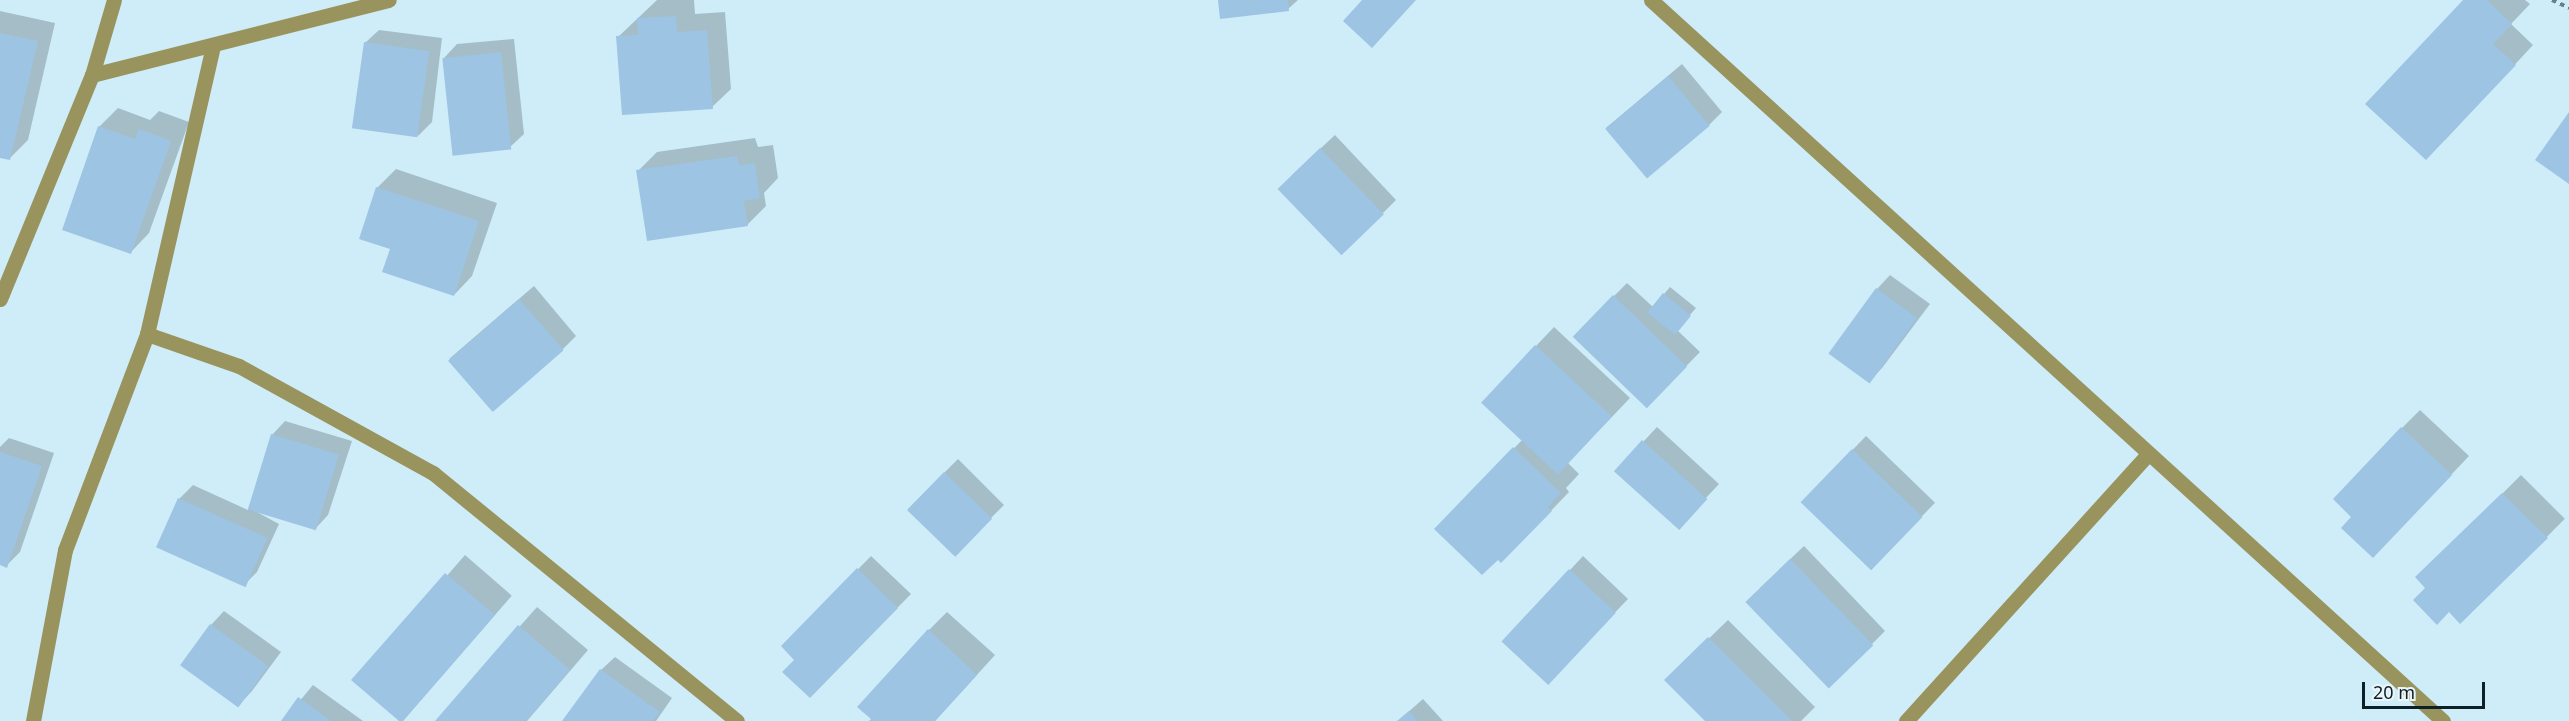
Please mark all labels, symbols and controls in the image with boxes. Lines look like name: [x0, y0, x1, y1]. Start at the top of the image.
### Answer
scale bar: [2365, 670, 2488, 708]
text: 20 m: [2373, 680, 2415, 704]

